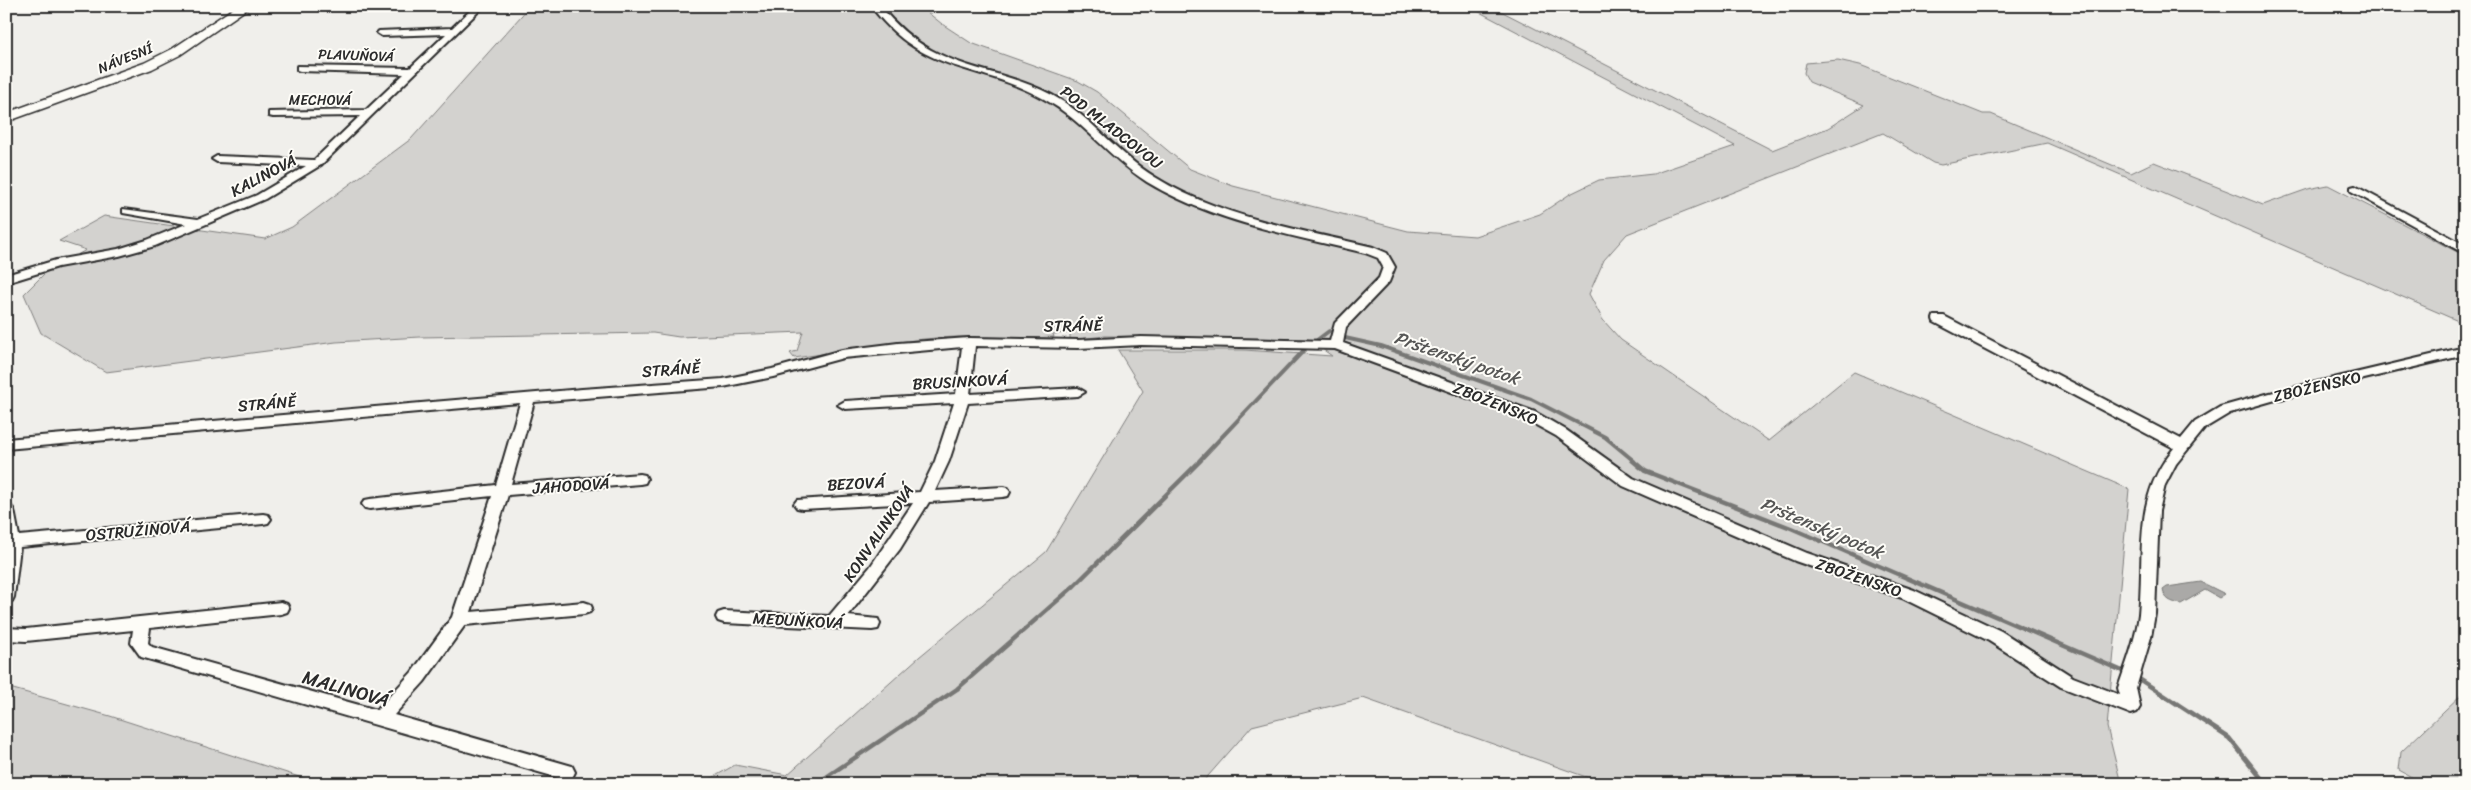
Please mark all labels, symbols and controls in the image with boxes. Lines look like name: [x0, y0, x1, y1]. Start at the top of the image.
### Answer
street label: NÁVESNÍ: [94, 36, 158, 81]
street label: PLAVUŇOVÁ: [318, 42, 396, 69]
street label: POD MLADCOVOU: [1054, 78, 1170, 177]
street label: MECHOVÁ: [289, 88, 353, 113]
street label: KALINOVÁ: [225, 145, 304, 205]
street label: STRÁNĚ: [1043, 310, 1104, 341]
water label: Prštenský potok: [1390, 322, 1526, 395]
street label: STRÁNĚ: [641, 353, 702, 386]
street label: ZBOŽENSKO: [2270, 362, 2364, 411]
street label: BRUSINKOVÁ: [912, 364, 1011, 398]
street label: ZBOŽENSKO: [1449, 373, 1543, 434]
street label: STRÁNĚ: [237, 386, 299, 420]
street label: BEZOVÁ: [826, 467, 888, 499]
street label: JAHODOVÁ: [531, 468, 613, 503]
street label: KONVALINKOVÁ: [835, 476, 923, 588]
water label: Prštenský potok: [1756, 488, 1891, 569]
street label: OSTRUŽINOVÁ: [85, 511, 194, 550]
street label: ZBOŽENSKO: [1812, 549, 1906, 606]
street label: MEDUŇKOVÁ: [752, 604, 846, 637]
street label: MALINOVÁ: [298, 660, 396, 717]

